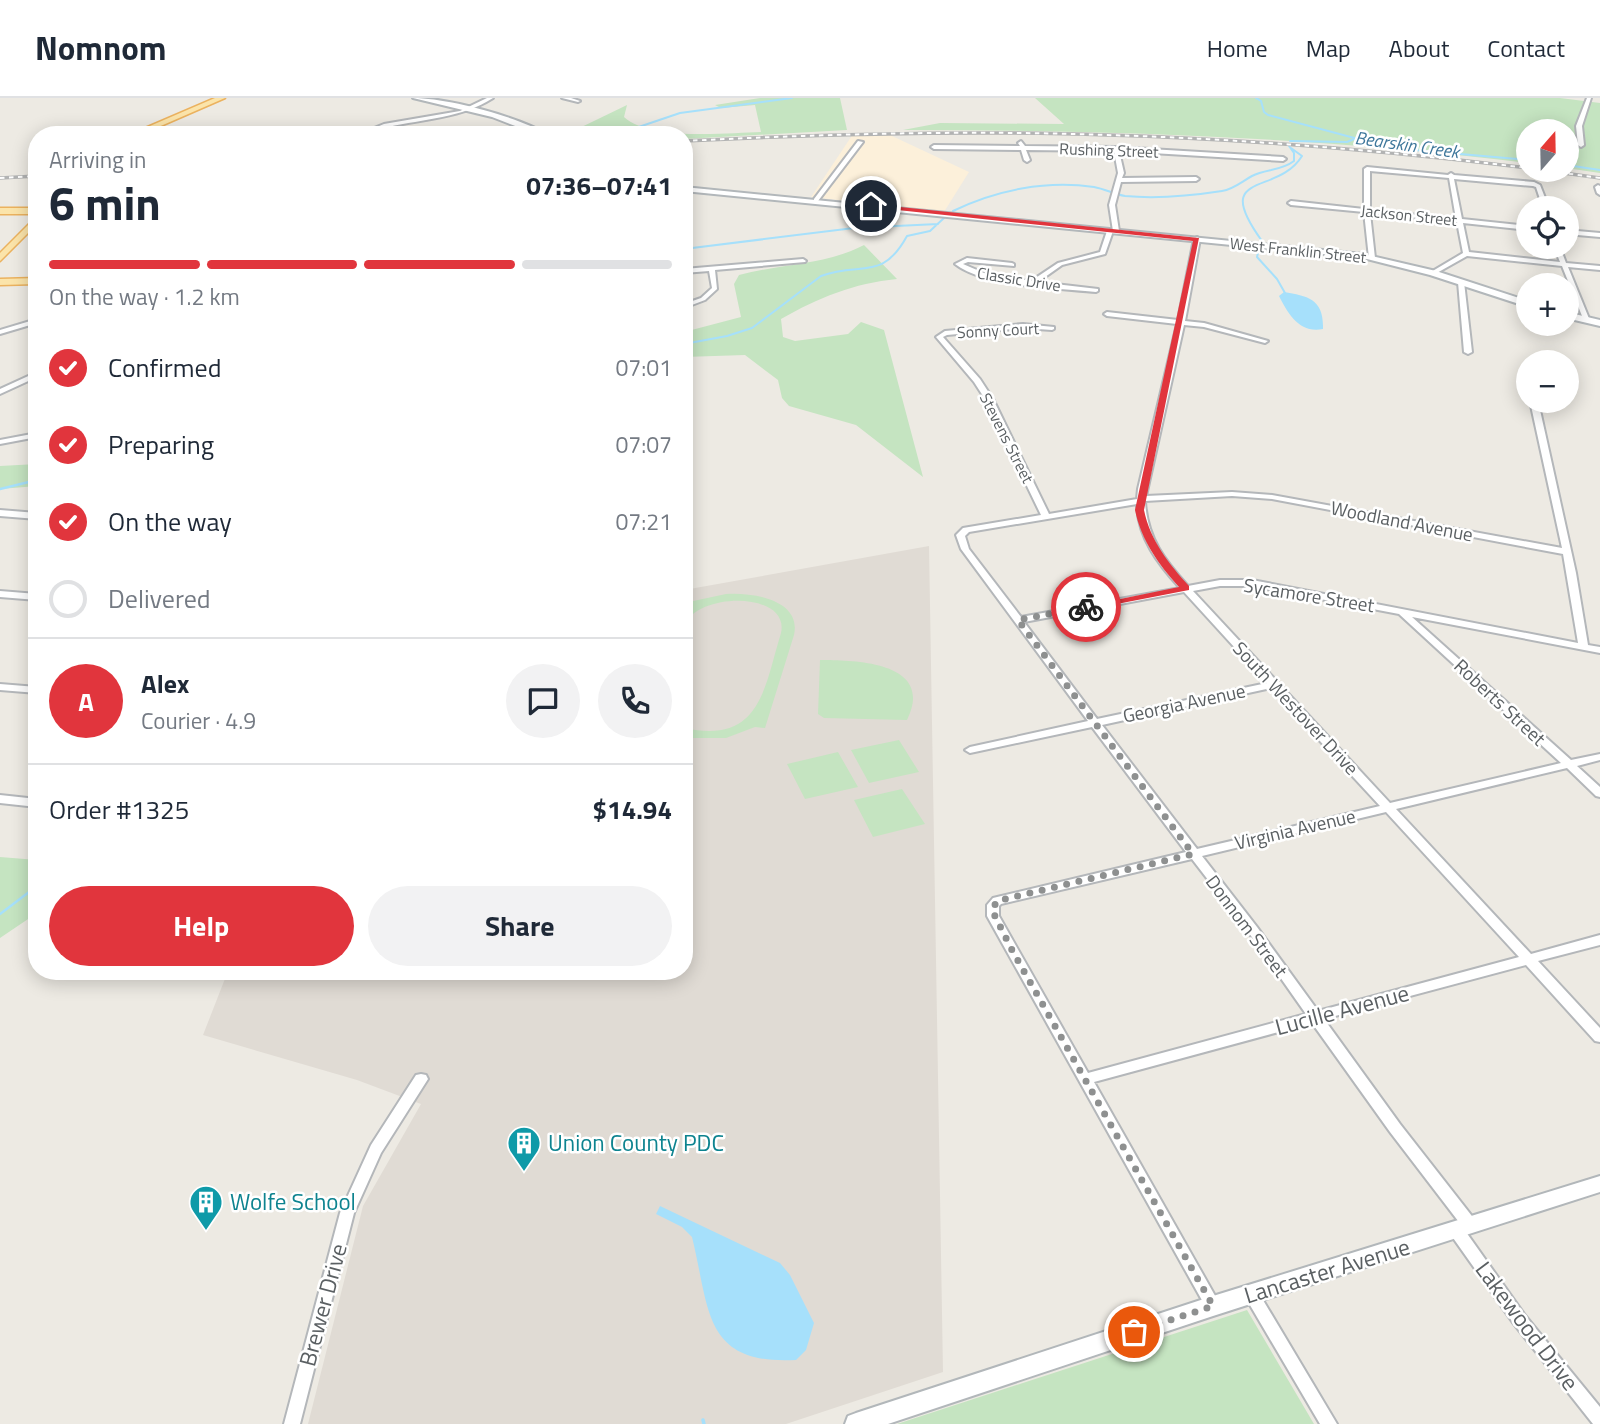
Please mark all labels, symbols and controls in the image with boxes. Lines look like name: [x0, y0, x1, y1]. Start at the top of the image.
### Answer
text: Nomnom: [35, 23, 166, 73]
text: Home: [1207, 30, 1268, 66]
text: Map: [1306, 30, 1351, 66]
text: About: [1389, 30, 1449, 66]
text: Contact: [1487, 30, 1565, 66]
north arrow: [1516, 119, 1578, 182]
map controls: [1516, 119, 1579, 413]
water label: Bearskin Creek: [1353, 124, 1463, 165]
street label: Rushing Street: [1059, 136, 1159, 164]
text: Arriving in: [49, 142, 146, 177]
text: 07:36–07:41: [526, 166, 672, 205]
text: 6 min: [49, 168, 161, 238]
pin: [841, 176, 901, 236]
icon: home: [852, 187, 890, 225]
button: locate: [1516, 196, 1579, 259]
street label: Jackson Street: [1360, 198, 1459, 232]
street label: West Franklin Street: [1229, 231, 1368, 269]
street label: Classic Drive: [975, 261, 1063, 297]
button: +: [1516, 273, 1579, 336]
text: On the way · 1.2 km: [49, 279, 240, 314]
street label: Sonny Court: [956, 316, 1040, 344]
text: Confirmed: [108, 348, 222, 387]
icon: check: [49, 349, 87, 387]
text: 07:01: [615, 350, 672, 385]
button: −: [1516, 350, 1579, 413]
street label: Stevens Street: [974, 389, 1040, 488]
text: Preparing: [108, 425, 214, 464]
icon: check: [49, 426, 87, 464]
text: 07:07: [615, 427, 672, 462]
street label: Woodland Avenue: [1328, 493, 1476, 549]
text: On the way: [108, 502, 232, 541]
icon: check: [49, 503, 87, 541]
text: 07:21: [615, 504, 672, 539]
street label: Sycamore Street: [1242, 570, 1377, 619]
courier: [1051, 572, 1121, 642]
text: Delivered: [108, 579, 211, 618]
icon: bike: [1067, 588, 1105, 626]
street label: South Westover Drive: [1227, 634, 1366, 781]
street label: Roberts Street: [1448, 651, 1553, 752]
text: Alex: [141, 664, 189, 703]
button: chat: [506, 664, 580, 738]
button: phone: [598, 664, 672, 738]
street label: Georgia Avenue: [1120, 675, 1248, 730]
text: A: [78, 682, 94, 721]
text: Courier · 4.9: [141, 703, 256, 738]
text: Order #1325: [49, 790, 189, 829]
text: $14.94: [593, 790, 672, 829]
street label: Virginia Avenue: [1232, 801, 1358, 856]
street label: Donnom Street: [1199, 868, 1296, 983]
button: Help: [49, 886, 354, 966]
button: Share: [368, 886, 672, 966]
street label: Lucille Avenue: [1271, 975, 1413, 1044]
building icon: Union County PDC: [505, 1124, 543, 1173]
place label: Union County PDC: [548, 1125, 724, 1160]
building icon: Wolfe School: [187, 1183, 225, 1232]
place label: Wolfe School: [230, 1184, 356, 1219]
street label: Lancaster Avenue: [1240, 1229, 1414, 1312]
street label: Brewer Drive: [289, 1240, 356, 1370]
street label: Lakewood Drive: [1467, 1254, 1588, 1398]
pin: [1104, 1302, 1164, 1362]
icon: bag: [1115, 1313, 1153, 1351]

